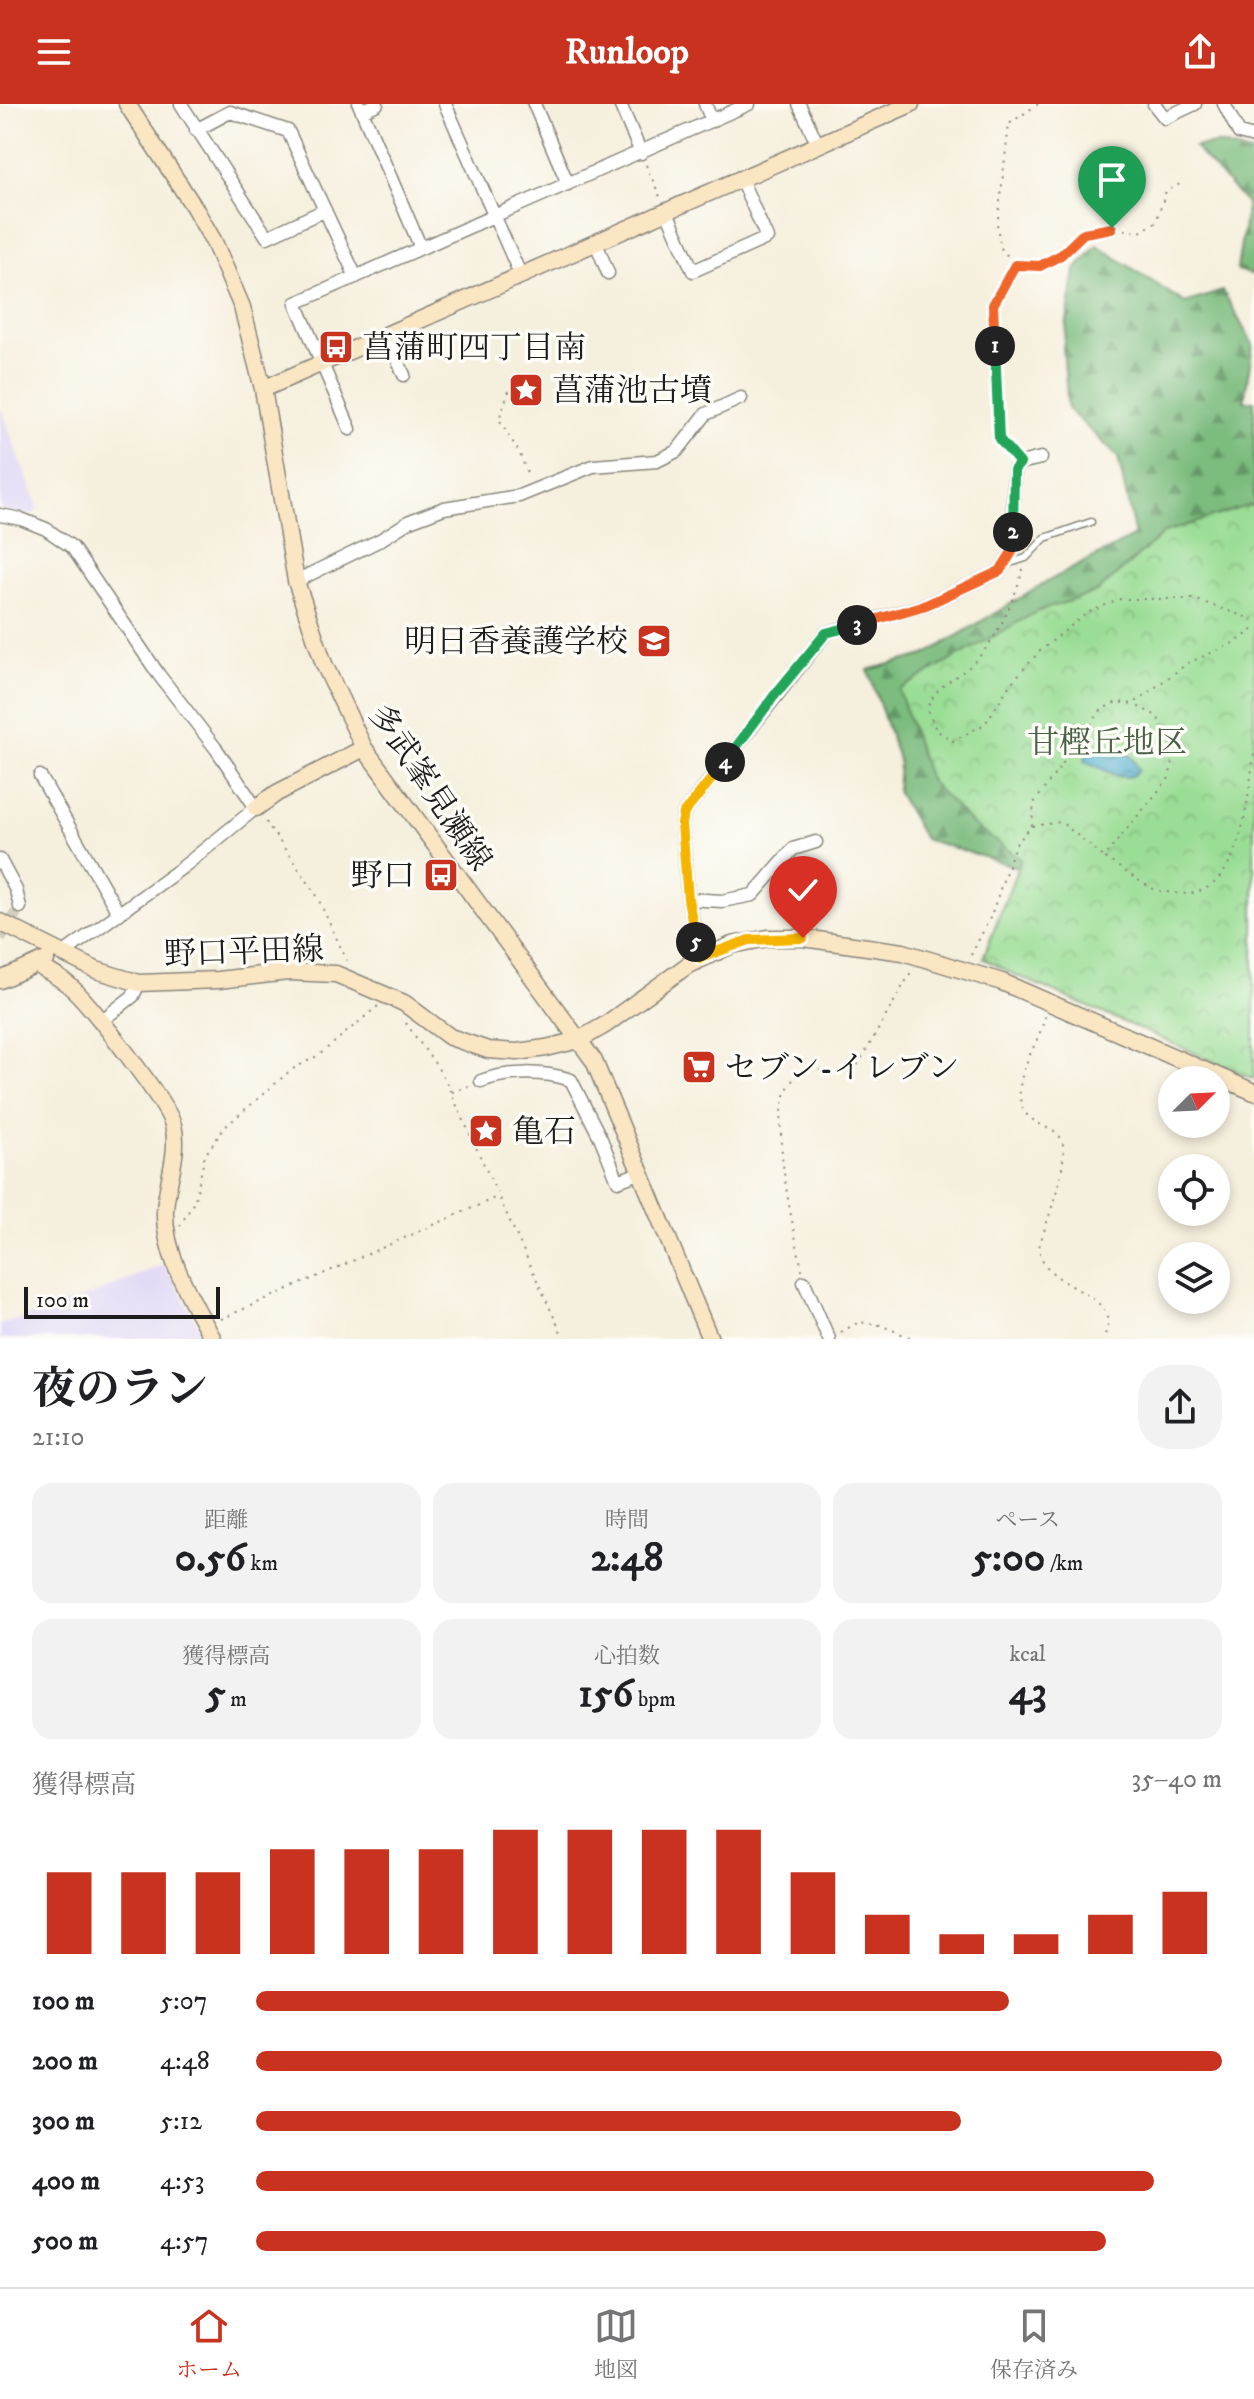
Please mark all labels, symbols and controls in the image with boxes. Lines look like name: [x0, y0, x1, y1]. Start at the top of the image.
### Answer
icon: menu: [32, 30, 76, 74]
text: Runloop: [565, 30, 689, 75]
icon: share: [1178, 30, 1222, 74]
pin: [1078, 146, 1146, 228]
icon: arrive: [1090, 158, 1134, 202]
pin: 1: [975, 326, 1015, 366]
bus stop icon: 菖蒲町四丁目南: [317, 328, 355, 366]
place label: 菖蒲町四丁目南: [362, 329, 586, 369]
text: 1: [991, 332, 999, 359]
place icon: 菖蒲池古墳: [507, 371, 545, 409]
place label: 菖蒲池古墳: [552, 372, 712, 412]
pin: 2: [993, 512, 1033, 552]
text: 2: [1008, 518, 1018, 545]
pin: 3: [837, 605, 877, 645]
text: 3: [853, 611, 861, 638]
school or university icon: 明日香養護学校: [635, 622, 673, 660]
place label: 明日香養護学校: [404, 623, 628, 663]
street label: 多武峯見瀬線: [359, 697, 500, 879]
park label: 甘樫丘地区: [1027, 724, 1187, 764]
pin: 4: [705, 742, 745, 782]
text: 4: [719, 748, 731, 775]
bus stop icon: 野口: [422, 856, 460, 894]
pin: [769, 856, 837, 938]
place label: 野口: [351, 857, 415, 897]
icon: check: [781, 868, 825, 912]
pin: 5: [676, 922, 716, 962]
text: 5: [691, 928, 701, 955]
street label: 野口平田線: [163, 930, 325, 976]
supermarket icon: セブン-イレブン: [680, 1048, 718, 1086]
place label: セブン-イレブン: [725, 1049, 959, 1089]
north arrow: [1158, 1066, 1230, 1138]
map controls: [1158, 1066, 1230, 1314]
place icon: 亀石: [467, 1112, 505, 1150]
place label: 亀石: [512, 1113, 576, 1153]
button: locate: [1158, 1154, 1230, 1226]
button: layers: [1158, 1242, 1230, 1314]
scale bar: [24, 1283, 220, 1319]
text: 100 m: [36, 1287, 89, 1314]
text: 夜のラン: [32, 1363, 208, 1418]
button: share: [1138, 1365, 1222, 1449]
text: 21:10: [32, 1421, 85, 1454]
text: 距離: [204, 1507, 248, 1534]
text: 時間: [605, 1507, 649, 1534]
text: ペース: [995, 1507, 1060, 1534]
text: 0.56: [175, 1534, 246, 1584]
text: 2:48: [590, 1534, 664, 1584]
text: 5:00: [972, 1534, 1045, 1584]
text: km: [246, 1550, 278, 1577]
text: /km: [1045, 1550, 1083, 1577]
text: kcal: [1010, 1641, 1046, 1668]
text: 獲得標高: [182, 1643, 270, 1670]
text: 心拍数: [594, 1643, 660, 1670]
text: 43: [1009, 1668, 1047, 1718]
text: 5: [206, 1670, 226, 1720]
text: 156: [578, 1670, 633, 1720]
text: m: [226, 1686, 247, 1713]
text: bpm: [633, 1686, 676, 1713]
text: 35–40 m: [1132, 1763, 1222, 1796]
text: 獲得標高: [32, 1769, 136, 1802]
text: 100 m: [32, 1985, 95, 2018]
text: 5:07: [160, 1985, 207, 2018]
text: 200 m: [32, 2045, 98, 2078]
text: 4:48: [160, 2045, 210, 2078]
text: 300 m: [32, 2105, 95, 2138]
text: 5:12: [160, 2105, 202, 2138]
text: 400 m: [32, 2165, 100, 2198]
text: 4:53: [160, 2165, 204, 2198]
text: 500 m: [32, 2225, 98, 2258]
text: 4:57: [160, 2225, 208, 2258]
tab: ホーム: [176, 2304, 242, 2384]
tab: 地図: [594, 2304, 638, 2384]
tab: 保存済み: [990, 2304, 1078, 2384]

